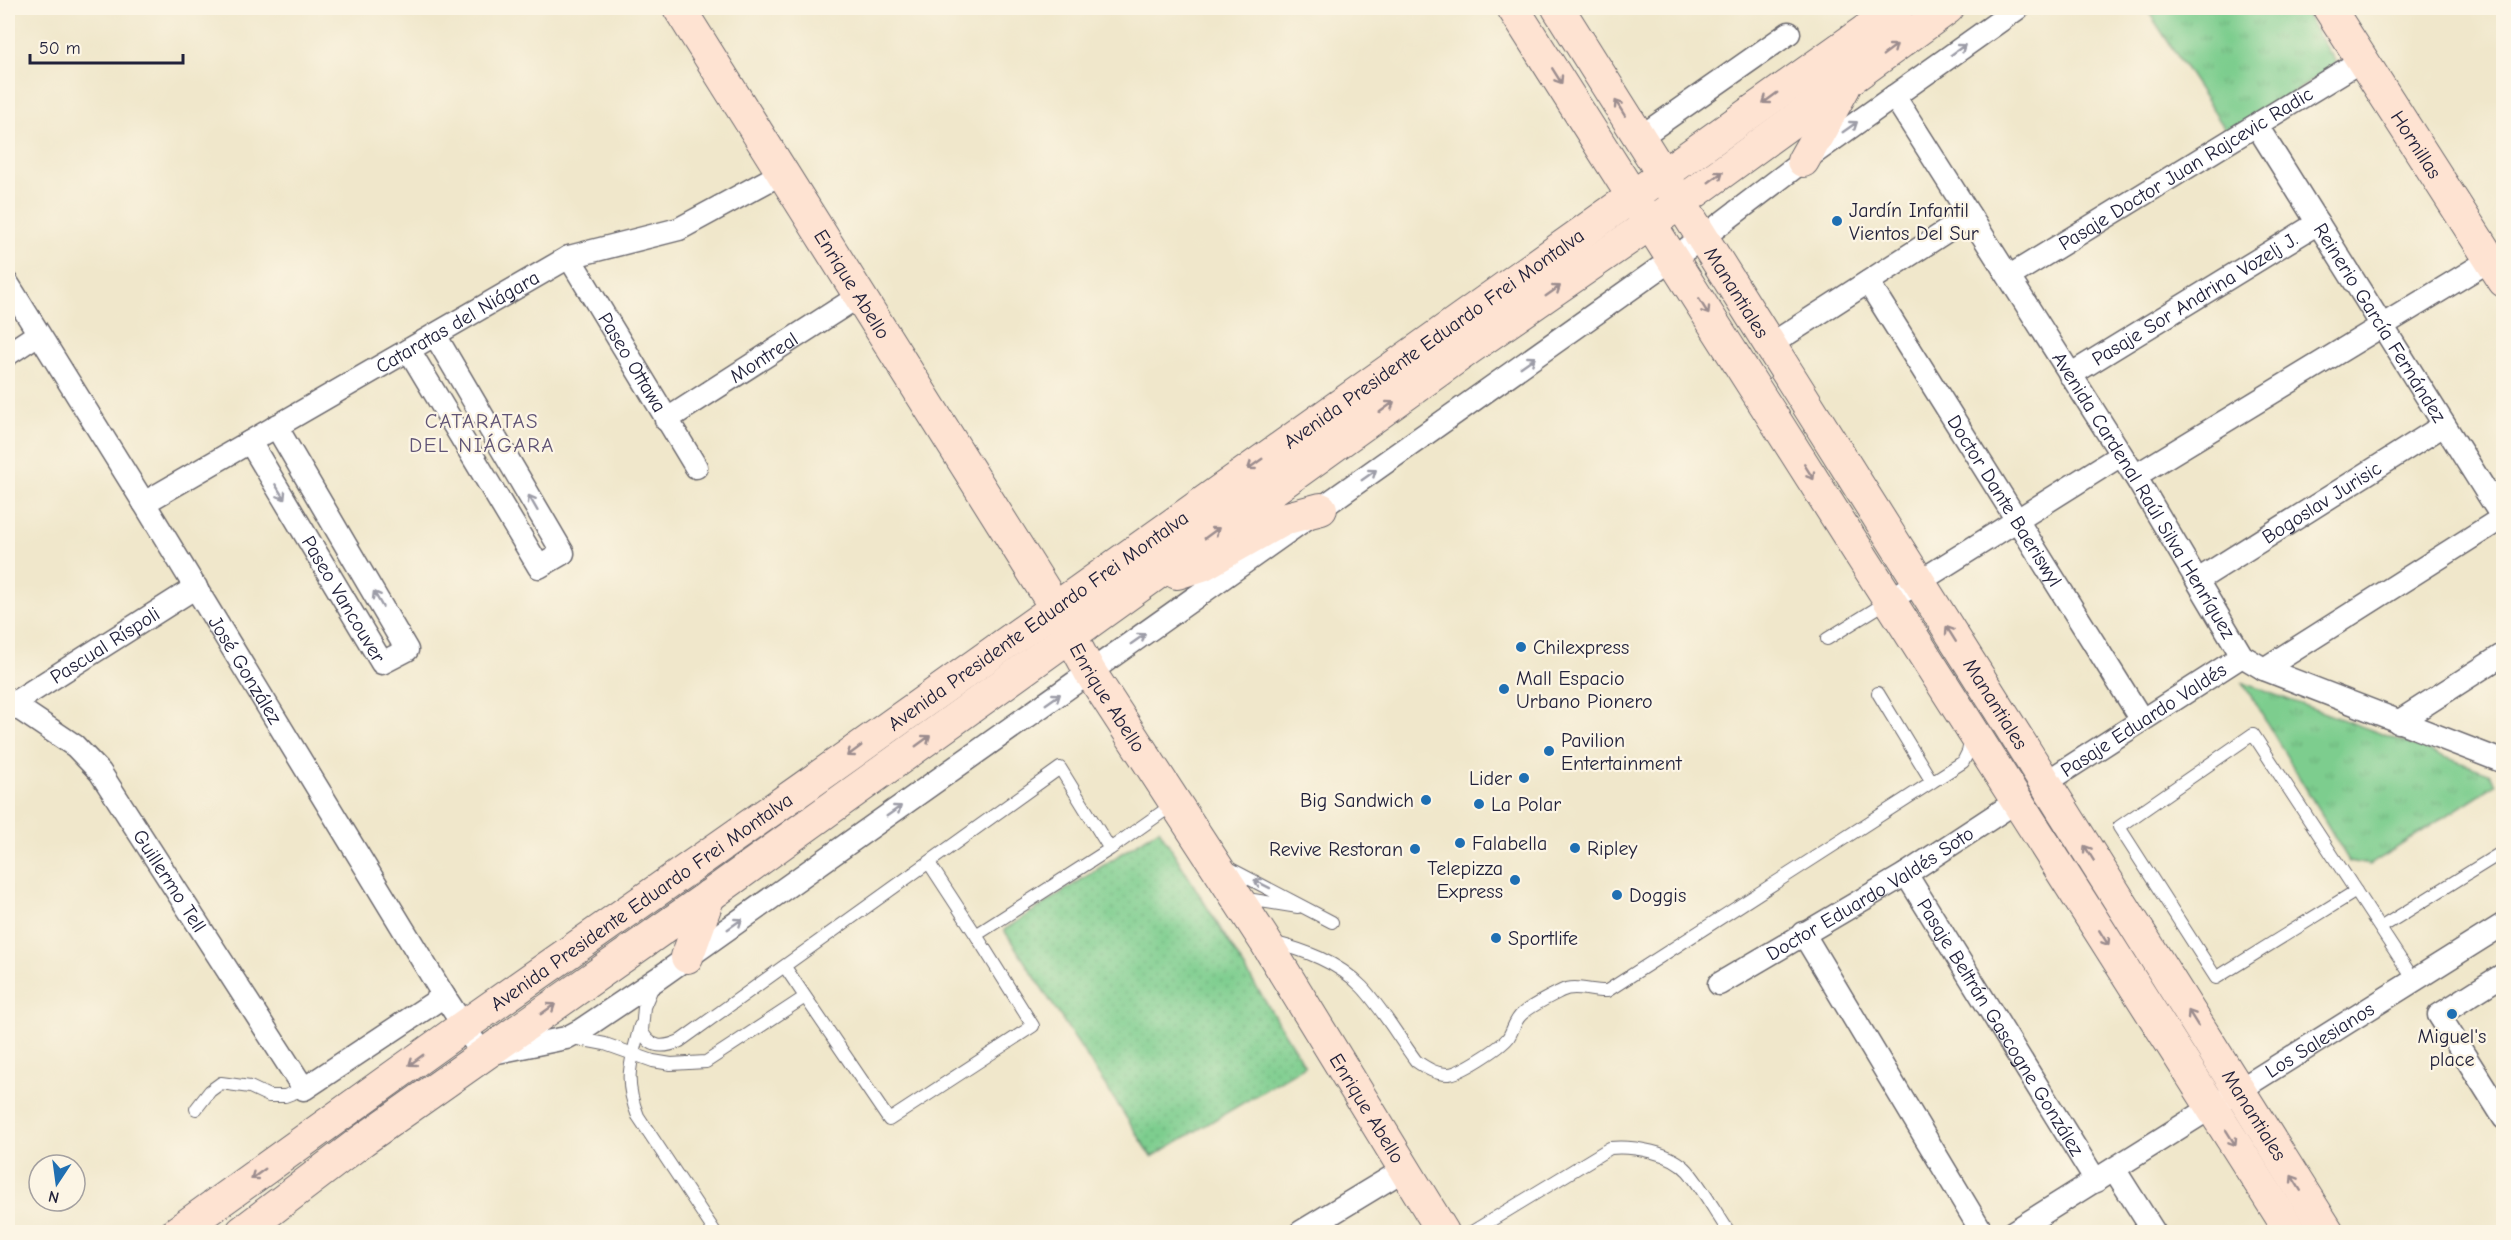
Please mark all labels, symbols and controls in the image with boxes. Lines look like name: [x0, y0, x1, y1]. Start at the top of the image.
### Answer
scale bar: [30, 27, 183, 65]
text: 50 m: [39, 38, 81, 59]
one-way arrow: [1882, 44, 1898, 56]
one-way arrow: [1950, 44, 1966, 56]
one-way arrow: [1552, 67, 1564, 84]
street label: Pasaje Doctor Juan Rajcevic Radic: [2055, 82, 2317, 255]
one-way arrow: [1762, 92, 1778, 104]
one-way arrow: [1614, 100, 1626, 117]
street label: Hornillas: [2386, 106, 2446, 183]
one-way arrow: [1842, 121, 1858, 134]
one-way arrow: [1707, 171, 1723, 184]
place label: Jardín Infantil Vientos Del Sur: [1849, 199, 1979, 245]
marker: Jardín Infantil Vientos Del Sur: [1830, 214, 1844, 228]
street label: Reinerio García Fernández: [2309, 219, 2451, 427]
street label: Avenida Presidente Eduardo Frei Montalva: [1279, 224, 1589, 454]
street label: Enrique Abello: [809, 225, 895, 343]
street label: Pasaje Sor Andrina Vozelj J.: [2088, 227, 2302, 371]
street label: Manantiales: [1699, 243, 1774, 342]
street label: Cataratas del Niágara: [372, 266, 543, 378]
one-way arrow: [1544, 285, 1560, 297]
one-way arrow: [1699, 298, 1711, 315]
street label: Paseo Ottawa: [593, 309, 671, 417]
street label: Montreal: [725, 327, 802, 388]
street label: Avenida Cardenal Raúl Silva Henríquez: [2047, 348, 2240, 643]
one-way arrow: [1519, 356, 1535, 368]
one-way arrow: [1379, 401, 1395, 413]
district label: CATARATAS DEL NIÁGARA: [409, 409, 555, 457]
street label: Doctor Dante Baeriswyl: [1942, 411, 2067, 591]
street label: Bogoslav Jurisic: [2258, 456, 2386, 549]
one-way arrow: [1248, 458, 1264, 470]
one-way arrow: [1803, 463, 1815, 480]
one-way arrow: [1360, 469, 1376, 481]
one-way arrow: [274, 483, 286, 500]
one-way arrow: [527, 495, 539, 512]
street label: Avenida Presidente Eduardo Frei Montalva: [884, 506, 1193, 736]
one-way arrow: [1203, 527, 1219, 539]
street label: Paseo Vancouver: [297, 532, 390, 667]
one-way arrow: [371, 591, 383, 608]
street label: Pascual Ríspoli: [46, 602, 164, 689]
street label: José González: [203, 612, 287, 728]
one-way arrow: [1945, 626, 1958, 643]
one-way arrow: [1130, 632, 1146, 645]
place label: Chilexpress: [1533, 636, 1629, 659]
street label: Enrique Abello: [1065, 639, 1150, 757]
marker: Chilexpress: [1514, 640, 1528, 654]
street label: Manantiales: [1958, 654, 2032, 754]
street label: Pasaje Eduardo Valdés: [2056, 658, 2231, 782]
place label: Mall Espacio Urbano Pionero: [1516, 667, 1653, 713]
marker: Mall Espacio Urbano Pionero: [1497, 682, 1511, 696]
one-way arrow: [1045, 693, 1061, 705]
place label: Pavilion Entertainment: [1561, 729, 1683, 775]
one-way arrow: [915, 735, 931, 747]
marker: Pavilion Entertainment: [1542, 744, 1556, 758]
one-way arrow: [846, 745, 863, 757]
place label: Lider: [1469, 767, 1512, 790]
marker: Lider: [1517, 771, 1531, 785]
street label: Avenida Presidente Eduardo Frei Montalva: [486, 788, 797, 1016]
place label: Big Sandwich: [1300, 789, 1414, 812]
marker: Big Sandwich: [1419, 793, 1433, 807]
place label: La Polar: [1491, 793, 1561, 816]
marker: La Polar: [1472, 797, 1486, 811]
one-way arrow: [885, 805, 901, 817]
street label: Doctor Eduardo Valdés Soto: [1762, 822, 1978, 966]
street label: Guillermo Tell: [128, 825, 211, 937]
place label: Falabella: [1472, 832, 1547, 855]
marker: Falabella: [1453, 836, 1467, 850]
place label: Ripley: [1587, 837, 1637, 860]
place label: Revive Restoran: [1269, 838, 1403, 861]
marker: Ripley: [1568, 841, 1582, 855]
marker: Revive Restoran: [1408, 842, 1422, 856]
one-way arrow: [2082, 845, 2094, 862]
place label: Telepizza Express: [1427, 857, 1503, 903]
marker: Telepizza Express: [1508, 873, 1522, 887]
one-way arrow: [1253, 878, 1271, 890]
place label: Doggis: [1629, 884, 1686, 907]
marker: Doggis: [1610, 888, 1624, 902]
street label: Pasaje Beltrán Gascogne González: [1912, 895, 2089, 1160]
one-way arrow: [726, 918, 742, 930]
place label: Sportlife: [1508, 927, 1578, 950]
one-way arrow: [2099, 929, 2111, 946]
marker: Sportlife: [1489, 931, 1503, 945]
street label: Los Salesianos: [2261, 997, 2379, 1083]
one-way arrow: [539, 1003, 556, 1015]
marker: Miguel's place: [2445, 1007, 2459, 1021]
one-way arrow: [2186, 1010, 2198, 1027]
place label: Miguel's place: [2418, 1025, 2486, 1071]
street label: Enrique Abello: [1325, 1049, 1409, 1168]
one-way arrow: [409, 1054, 425, 1066]
street label: Manantiales: [2217, 1066, 2291, 1165]
one-way arrow: [2226, 1129, 2238, 1146]
north arrow: [27, 1153, 87, 1213]
one-way arrow: [251, 1168, 267, 1180]
one-way arrow: [2290, 1175, 2302, 1192]
text: N: [47, 1187, 61, 1207]

